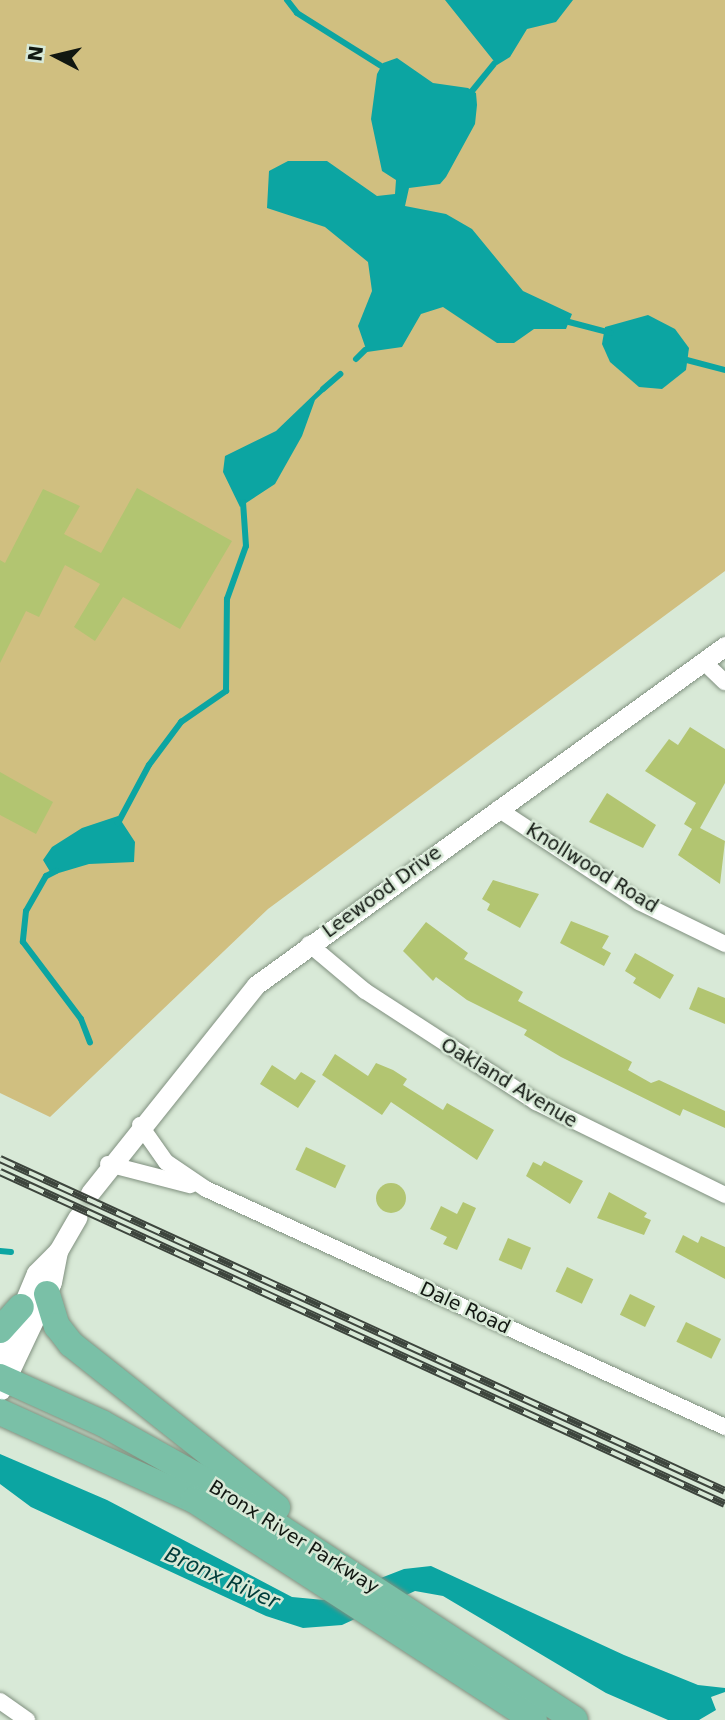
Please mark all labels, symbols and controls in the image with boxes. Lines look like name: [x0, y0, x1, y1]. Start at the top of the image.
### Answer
north arrow: [21, 21, 91, 91]
text: N: [23, 44, 47, 63]
street label: Knollwood Road: [522, 818, 662, 918]
street label: Leewood Drive: [318, 841, 446, 943]
street label: Oakland Avenue: [437, 1033, 581, 1133]
street label: Dale Road: [416, 1277, 514, 1339]
street label: Bronx River Parkway: [205, 1475, 383, 1599]
water label: Bronx River: [161, 1542, 283, 1614]

